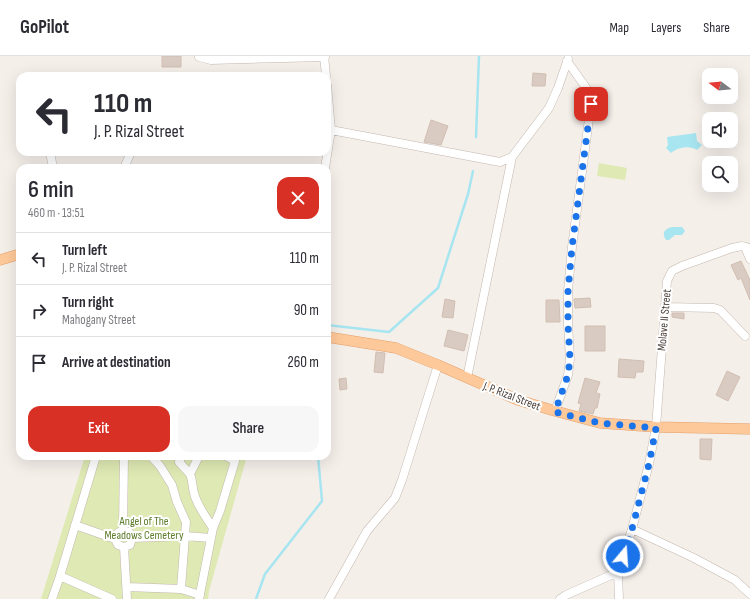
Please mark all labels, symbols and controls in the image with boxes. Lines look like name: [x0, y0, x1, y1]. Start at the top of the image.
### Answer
text: GoPilot: [20, 16, 69, 39]
text: Map: [609, 19, 629, 36]
text: Layers: [651, 19, 681, 36]
text: Share: [703, 19, 730, 36]
north arrow: [702, 68, 738, 104]
map controls: [702, 68, 738, 192]
text: 110 m: [94, 87, 152, 120]
pin: [574, 87, 608, 121]
icon: left: [28, 88, 80, 140]
icon: arrive: [580, 93, 602, 115]
button: sound: [702, 112, 738, 148]
text: J. P. Rizal Street: [94, 121, 184, 142]
button: search: [702, 156, 738, 192]
text: 6 min: [28, 175, 74, 204]
button: close: [277, 177, 319, 219]
text: 460 m · 13:51: [28, 205, 84, 221]
text: Turn left: [62, 241, 107, 260]
icon: left: [28, 248, 50, 270]
text: 110 m: [290, 249, 319, 268]
text: J. P. Rizal Street: [62, 260, 127, 276]
street label: Molave II Street: [654, 288, 675, 352]
text: Turn right: [62, 293, 114, 312]
icon: right: [28, 300, 50, 322]
text: 90 m: [294, 301, 319, 320]
text: Mahogany Street: [62, 312, 136, 328]
icon: arrive: [28, 352, 50, 374]
text: Arrive at destination: [62, 353, 171, 372]
text: 260 m: [288, 353, 319, 372]
street label: J. P. Rizal Street: [480, 378, 543, 414]
button: Exit: [28, 406, 170, 452]
button: Share: [178, 406, 319, 452]
park label: Angel of The Meadows Cemetery: [104, 514, 184, 543]
position arrow: [602, 535, 644, 577]

